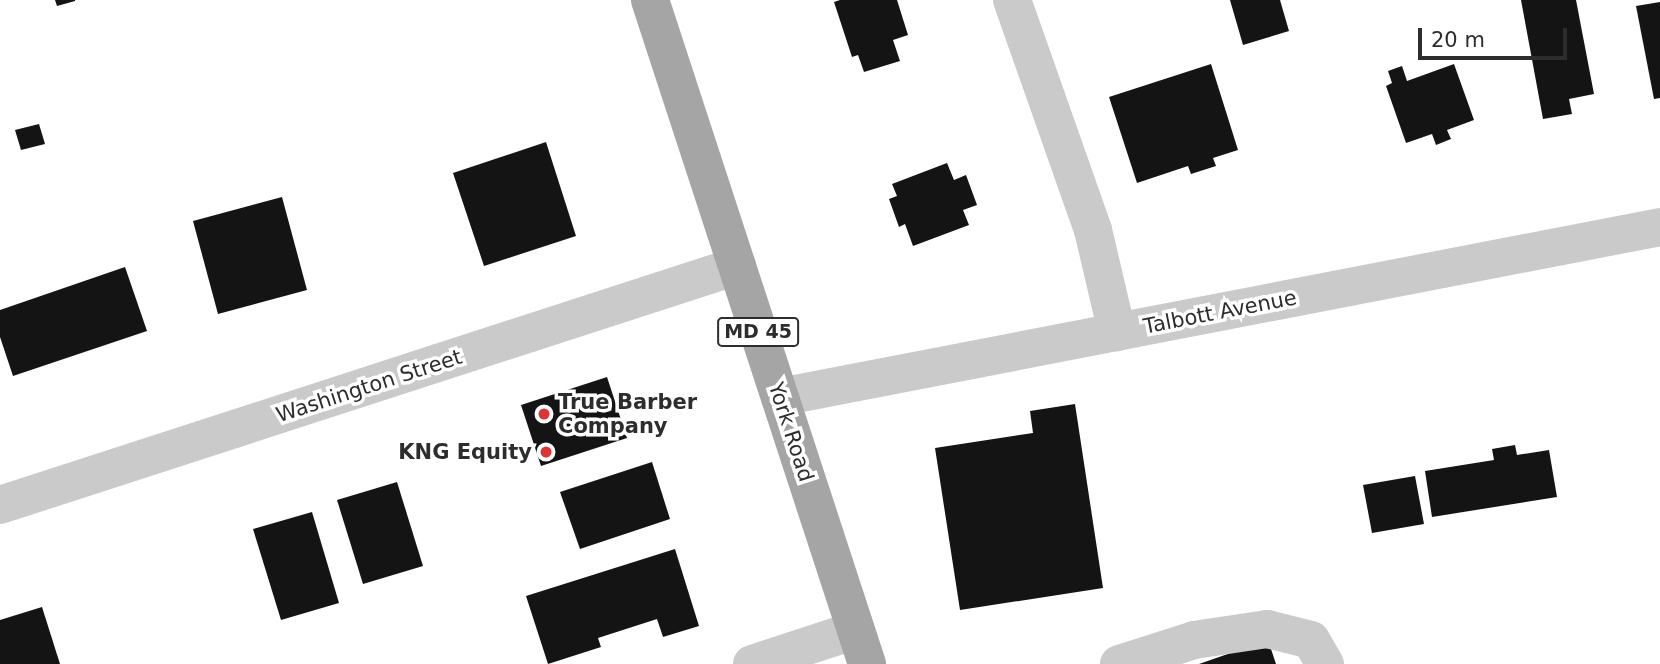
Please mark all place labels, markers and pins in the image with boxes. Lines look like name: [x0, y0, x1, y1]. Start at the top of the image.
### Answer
place label: True Barber Company: [558, 389, 697, 439]
marker: True Barber Company: [536, 406, 552, 422]
place label: KNG Equity: [398, 439, 532, 465]
marker: KNG Equity: [538, 444, 554, 460]

